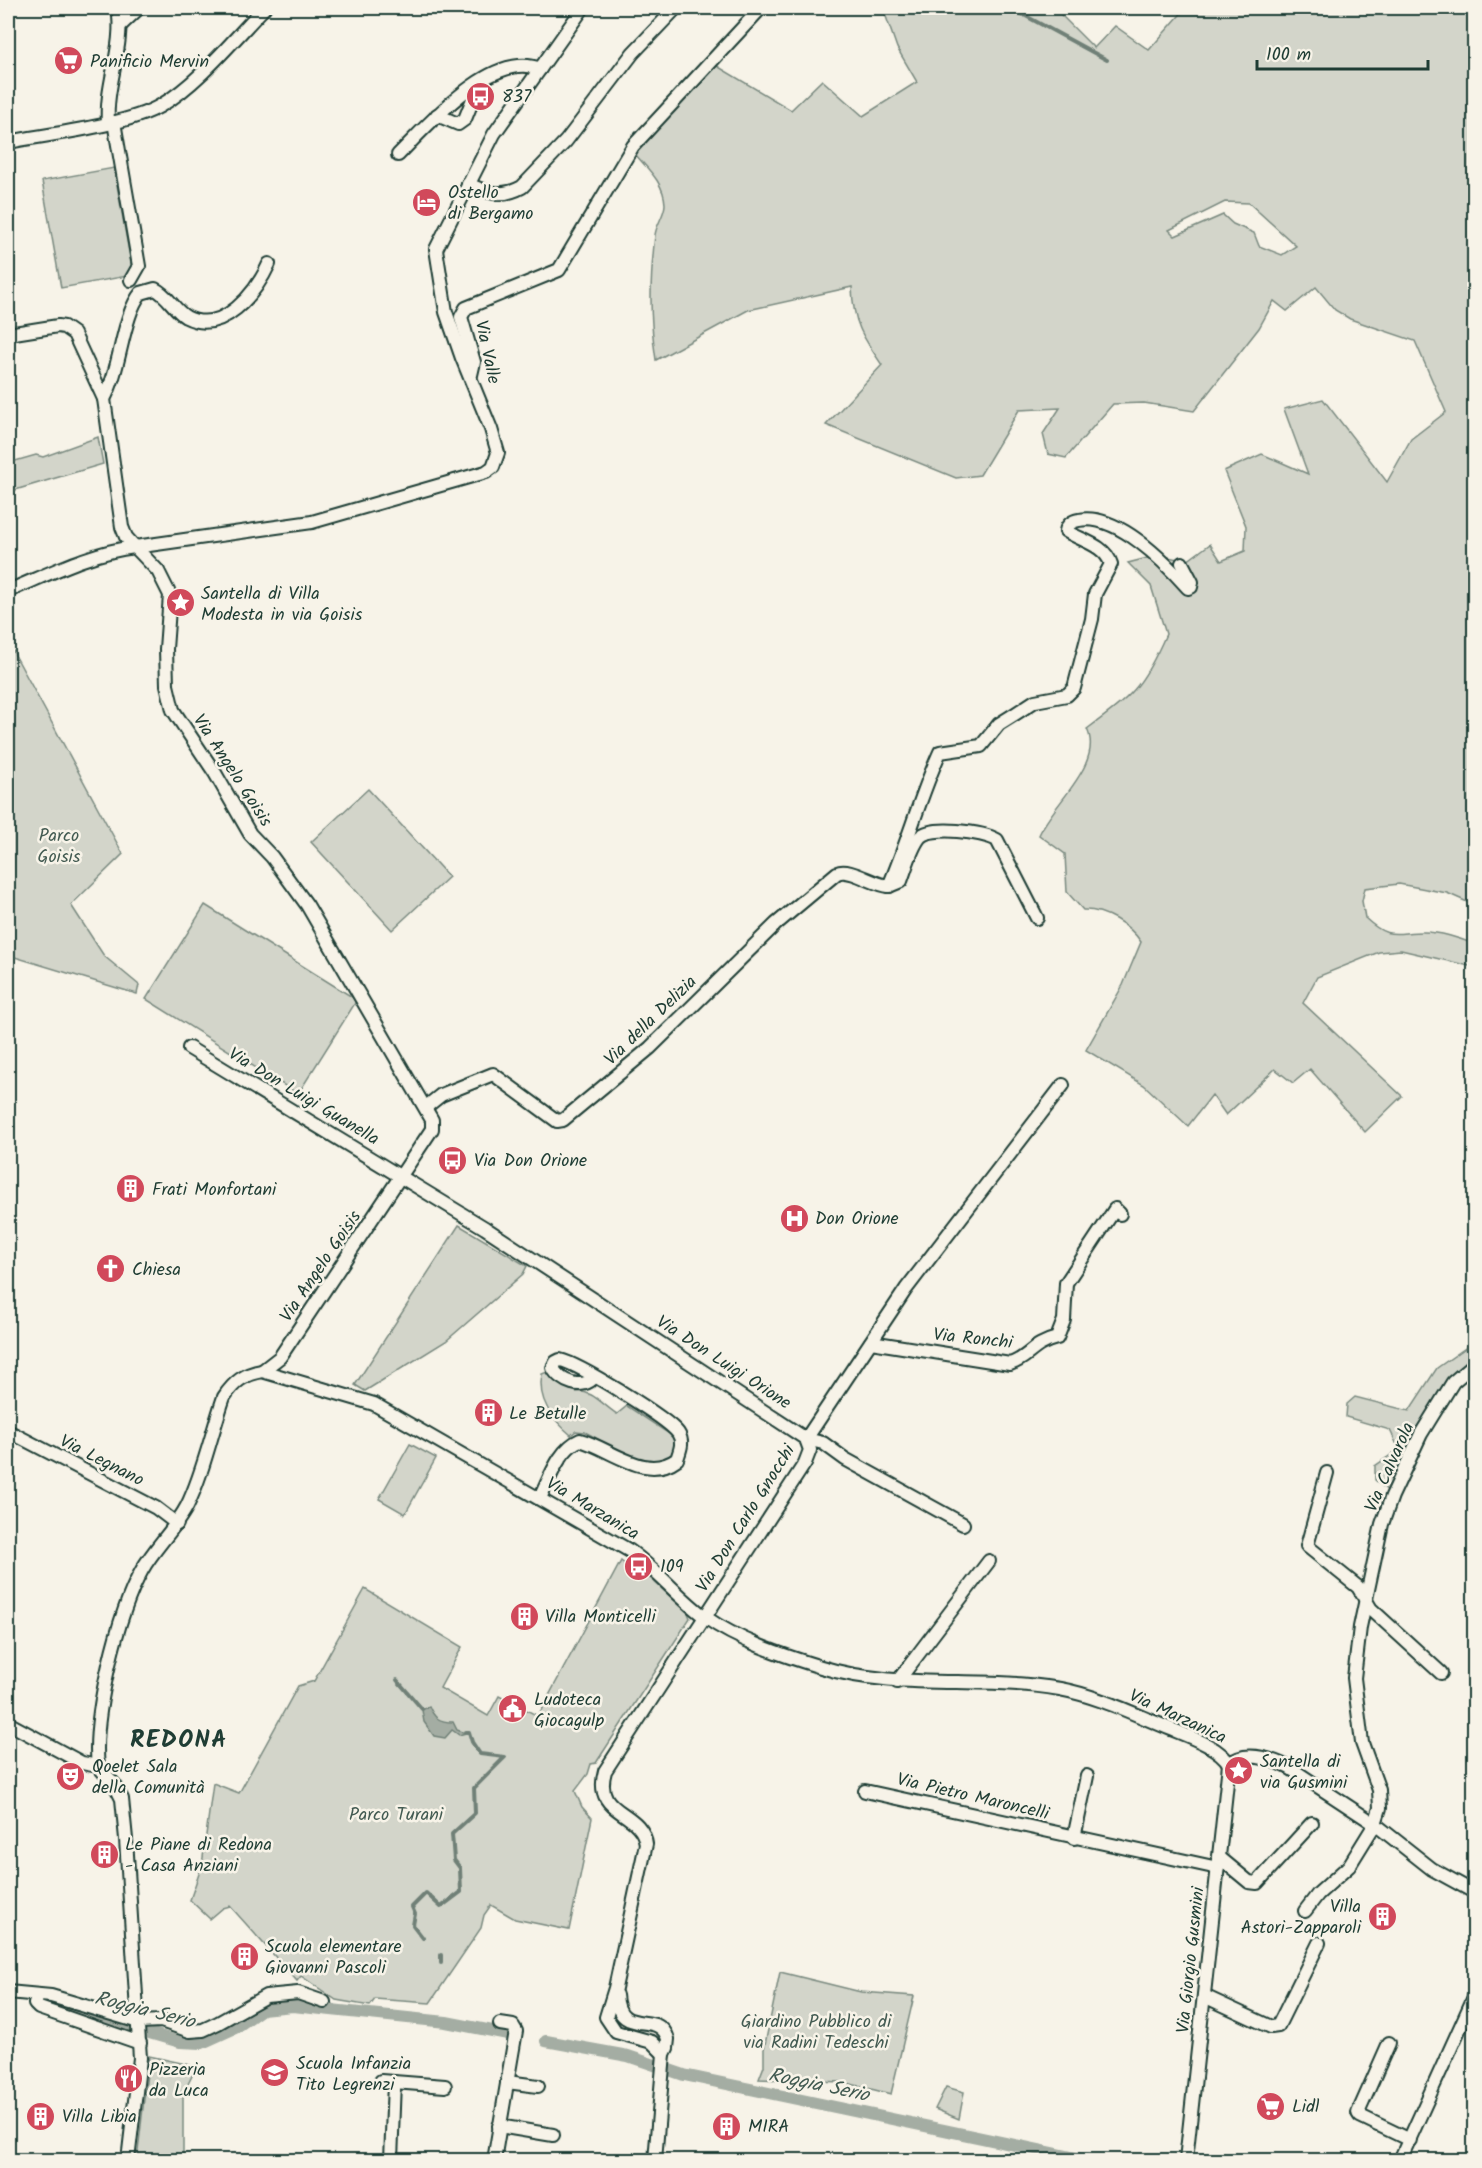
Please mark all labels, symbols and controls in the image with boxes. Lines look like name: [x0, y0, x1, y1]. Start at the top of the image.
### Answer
scale bar: [1257, 33, 1428, 71]
text: 100 m: [1266, 41, 1311, 70]
supermarket icon: Panificio Mervin: [53, 45, 85, 77]
place label: Panificio Mervin: [90, 48, 209, 77]
bus stop icon: 837: [465, 80, 497, 112]
place label: 837: [502, 83, 532, 112]
place label: Ostello di Bergamo: [448, 179, 533, 229]
hotel icon: Ostello di Bergamo: [411, 186, 443, 218]
street label: Via Valle: [466, 318, 507, 387]
place label: Santella di Villa Modesta in via Goisis: [201, 580, 363, 630]
place icon: Santella di Villa Modesta in via Goisis: [164, 587, 196, 619]
street label: Via Angelo Goisis: [184, 709, 279, 833]
park label: Parco Goisis: [37, 822, 81, 872]
street label: Via della Delizia: [598, 969, 704, 1073]
street label: Via Don Luigi Guanella: [222, 1041, 384, 1154]
bus stop icon: Via Don Orione: [437, 1144, 469, 1176]
place label: Via Don Orione: [474, 1147, 587, 1176]
building icon: Frati Monfortani: [115, 1173, 147, 1205]
place label: Frati Monfortani: [152, 1176, 277, 1205]
hospital icon: Don Orione: [778, 1202, 810, 1234]
street label: Via Angelo Goisis: [273, 1205, 370, 1329]
place label: Don Orione: [815, 1205, 899, 1234]
church icon: Chiesa: [95, 1253, 127, 1285]
place label: Chiesa: [132, 1256, 181, 1285]
street label: Via Don Luigi Orione: [650, 1309, 797, 1418]
street label: Via Ronchi: [932, 1321, 1015, 1358]
building icon: Le Betulle: [472, 1397, 504, 1429]
place label: Le Betulle: [509, 1400, 586, 1429]
street label: Via Calvarola: [1358, 1418, 1423, 1517]
street label: Via Legnano: [54, 1428, 149, 1495]
street label: Via Don Carlo Gnocchi: [689, 1439, 804, 1598]
street label: Via Marzanica: [540, 1470, 645, 1549]
bus stop icon: 109: [623, 1550, 655, 1582]
place label: 109: [660, 1553, 684, 1582]
building icon: Villa Monticelli: [508, 1600, 540, 1632]
place label: Villa Monticelli: [545, 1603, 656, 1632]
street label: Via Marzanica: [1124, 1682, 1231, 1753]
place label: Ludoteca Giocagulp: [534, 1686, 605, 1736]
public building icon: Ludoteca Giocagulp: [497, 1693, 529, 1725]
district label: REDONA: [130, 1721, 228, 1760]
place label: Santella di via Gusmini: [1260, 1748, 1348, 1798]
place label: Qoelet Sala della Comunità: [92, 1753, 205, 1803]
place icon: Santella di via Gusmini: [1223, 1755, 1255, 1787]
theatre icon: Qoelet Sala della Comunità: [55, 1760, 87, 1792]
street label: Via Pietro Maroncelli: [894, 1766, 1052, 1829]
park label: Parco Turani: [349, 1801, 444, 1830]
place label: Le Piane di Redona - Casa Anziani: [125, 1831, 272, 1881]
building icon: Le Piane di Redona - Casa Anziani: [88, 1838, 120, 1870]
street label: Via Giorgio Gusmini: [1169, 1885, 1214, 2035]
place label: Villa Astori-Zapparoli: [1241, 1893, 1362, 1943]
building icon: Villa Astori-Zapparoli: [1366, 1900, 1398, 1932]
place label: Scuola elementare Giovanni Pascoli: [265, 1933, 402, 1983]
building icon: Scuola elementare Giovanni Pascoli: [228, 1940, 260, 1972]
water label: Roggia Serio: [91, 1983, 200, 2039]
park label: Giardino Pubblico di via Radini Tedeschi: [741, 2008, 892, 2058]
place label: Scuola Infanzia Tito Legrenzi: [296, 2050, 411, 2100]
place label: Pizzeria da Luca: [149, 2056, 209, 2106]
school or university icon: Scuola Infanzia Tito Legrenzi: [259, 2057, 291, 2089]
water label: Roggia Serio: [765, 2060, 874, 2113]
restaurant icon: Pizzeria da Luca: [112, 2063, 144, 2095]
supermarket icon: Lidl: [1255, 2090, 1287, 2122]
place label: Lidl: [1292, 2093, 1320, 2122]
building icon: Villa Libia: [25, 2100, 57, 2132]
place label: Villa Libia: [62, 2103, 137, 2132]
building icon: MIRA: [711, 2110, 743, 2142]
place label: MIRA: [748, 2113, 789, 2142]

